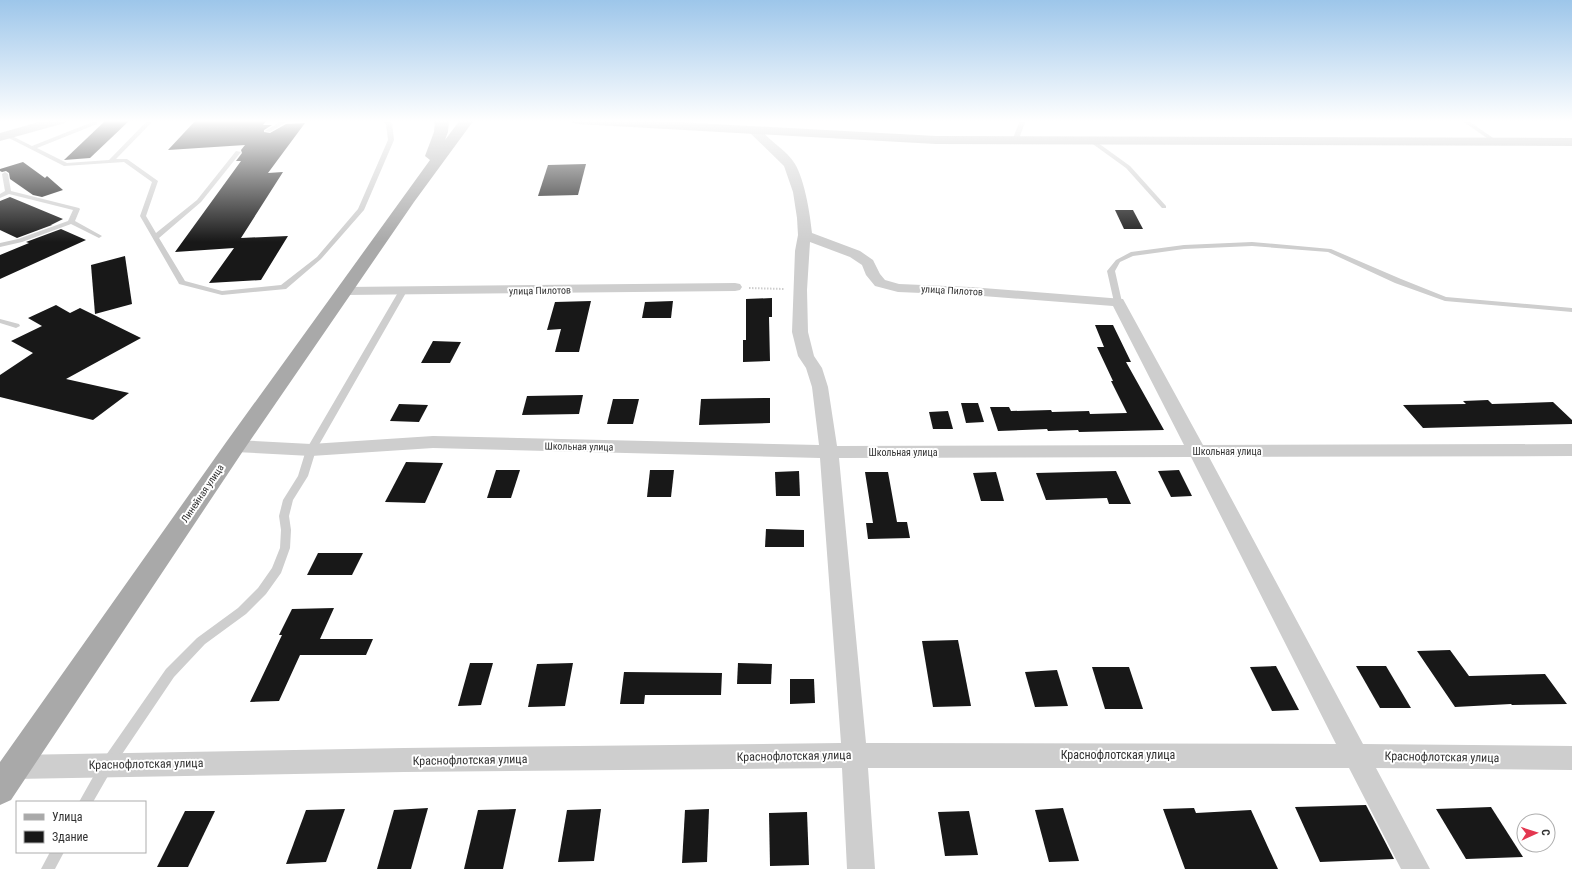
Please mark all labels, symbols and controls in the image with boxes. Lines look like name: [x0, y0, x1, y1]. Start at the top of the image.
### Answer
street label: улица Пилотов: [921, 283, 983, 298]
street label: улица Пилотов: [509, 284, 571, 297]
street label: Школьная улица: [544, 440, 614, 453]
street label: Школьная улица: [1193, 446, 1262, 457]
street label: Школьная улица: [869, 447, 938, 458]
street label: Линейная улица: [179, 462, 226, 524]
street label: Краснофлотская улица: [737, 748, 852, 764]
street label: Краснофлотская улица: [1061, 748, 1176, 762]
street label: Краснофлотская улица: [1385, 749, 1500, 765]
street label: Краснофлотская улица: [413, 752, 528, 768]
street label: Краснофлотская улица: [89, 756, 204, 772]
legend: [16, 801, 146, 853]
text: Улица: [52, 810, 83, 824]
north arrow: [1516, 813, 1556, 853]
text: С: [1539, 829, 1552, 836]
text: Здание: [52, 830, 89, 844]

